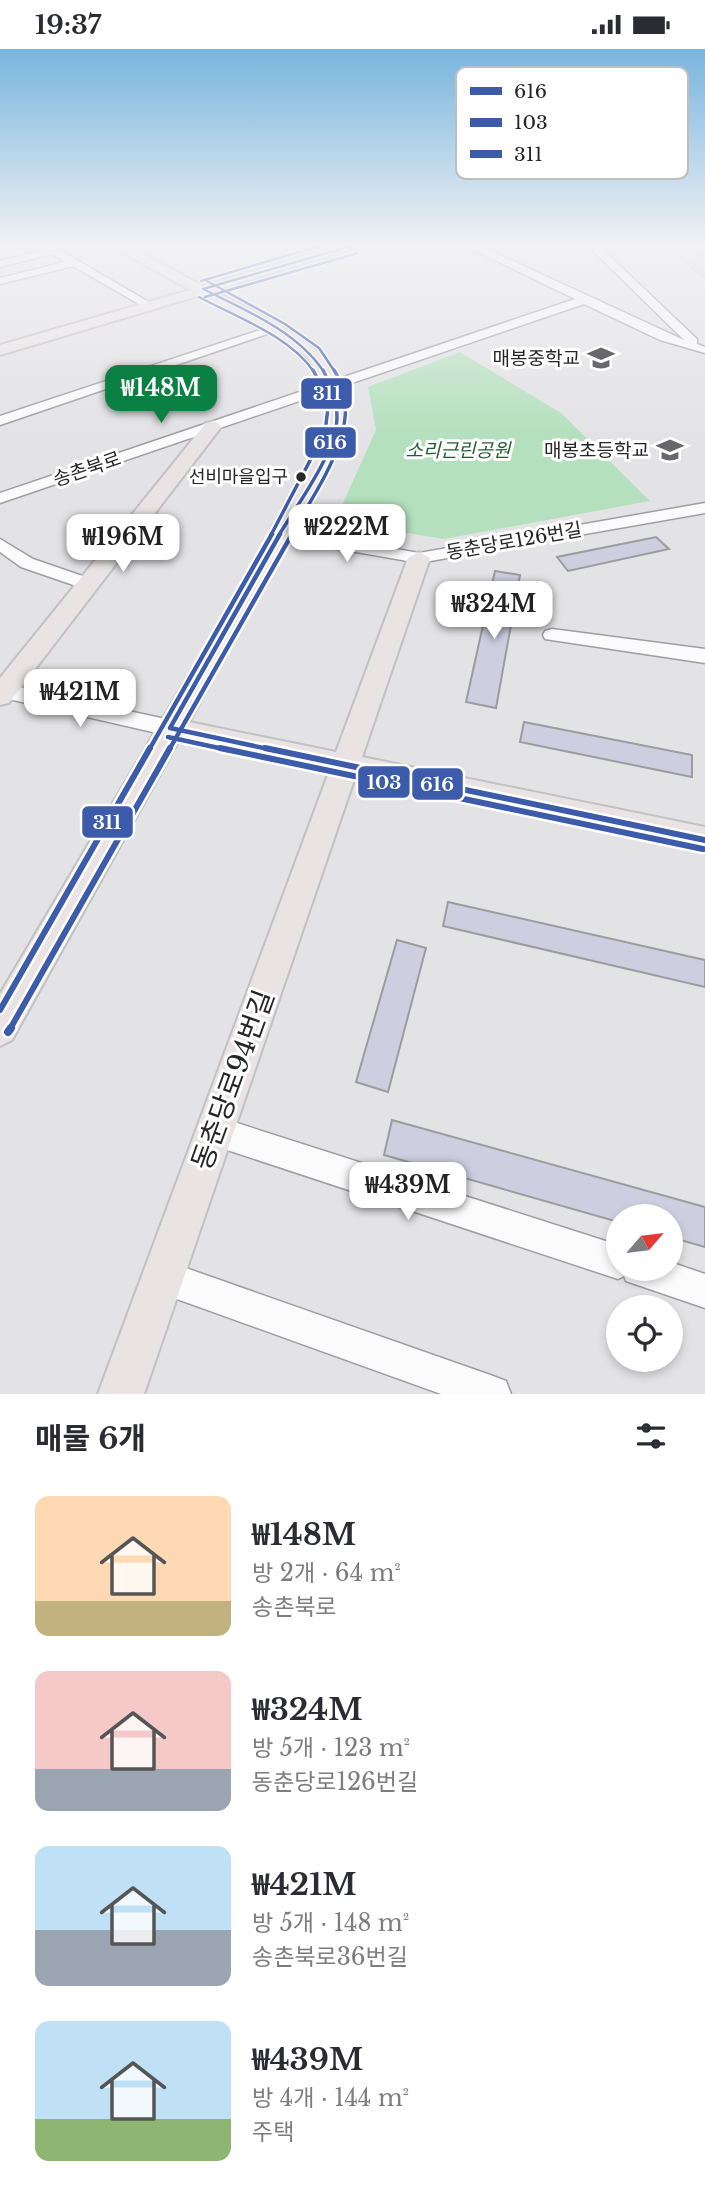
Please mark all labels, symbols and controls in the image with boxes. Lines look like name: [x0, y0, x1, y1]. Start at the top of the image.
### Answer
text: 19:37: [35, 9, 101, 41]
legend: [456, 67, 688, 179]
text: 616: [514, 80, 547, 103]
text: 103: [514, 111, 548, 134]
text: 311: [514, 143, 543, 166]
school or university icon: 매봉중학교: [586, 343, 616, 373]
place label: 매봉중학교: [493, 347, 580, 370]
pin: ₩148M: [112, 365, 210, 425]
text: ₩148M: [121, 374, 201, 402]
line badge: 311: [300, 377, 353, 410]
text: 311: [313, 382, 341, 405]
line badge: 616: [304, 426, 357, 459]
text: 616: [313, 431, 347, 454]
school or university icon: 매봉초등학교: [655, 435, 685, 465]
park label: 소리근린공원: [406, 439, 512, 462]
place label: 매봉초등학교: [544, 439, 649, 462]
street label: 송촌북로: [50, 447, 124, 491]
place label: 선비마을입구: [189, 466, 288, 488]
marker: 선비마을입구: [294, 470, 308, 484]
pin: ₩222M: [298, 505, 396, 564]
text: ₩222M: [305, 513, 389, 541]
pin: ₩196M: [74, 515, 172, 574]
street label: 동춘당로126번길: [444, 518, 584, 564]
text: ₩196M: [83, 523, 163, 551]
pin: ₩324M: [445, 581, 543, 641]
text: ₩324M: [452, 590, 536, 618]
pin: ₩421M: [31, 669, 129, 729]
text: ₩421M: [40, 678, 120, 706]
line badge: 103: [357, 765, 411, 799]
line badge: 616: [411, 767, 464, 801]
text: 103: [367, 771, 401, 794]
text: 616: [420, 773, 454, 796]
line badge: 311: [81, 805, 134, 839]
text: 311: [93, 811, 121, 834]
street label: 동춘당로94번길: [184, 985, 282, 1175]
pin: ₩439M: [359, 1163, 457, 1222]
text: ₩439M: [365, 1171, 451, 1199]
north arrow: [606, 1204, 682, 1281]
map controls: [606, 1204, 683, 1372]
button: locate: [606, 1295, 683, 1372]
icon: filters: [632, 1417, 670, 1455]
text: 매물 6개: [35, 1420, 146, 1457]
text: ₩148M: [252, 1516, 356, 1553]
icon: home: [91, 1524, 175, 1608]
text: 방 2개 · 64 m²: [252, 1559, 401, 1587]
text: 송촌북로: [252, 1593, 337, 1621]
text: ₩324M: [252, 1691, 363, 1728]
icon: home: [91, 1699, 175, 1783]
text: 방 5개 · 123 m²: [252, 1734, 410, 1762]
text: 동춘당로126번길: [252, 1768, 418, 1796]
text: ₩421M: [252, 1866, 357, 1903]
icon: home: [91, 1874, 175, 1958]
text: 방 5개 · 148 m²: [252, 1909, 409, 1937]
text: 송촌북로36번길: [252, 1943, 408, 1971]
text: ₩439M: [252, 2041, 363, 2078]
icon: home: [91, 2049, 175, 2133]
text: 방 4개 · 144 m²: [252, 2084, 409, 2112]
text: 주택: [252, 2118, 294, 2146]

